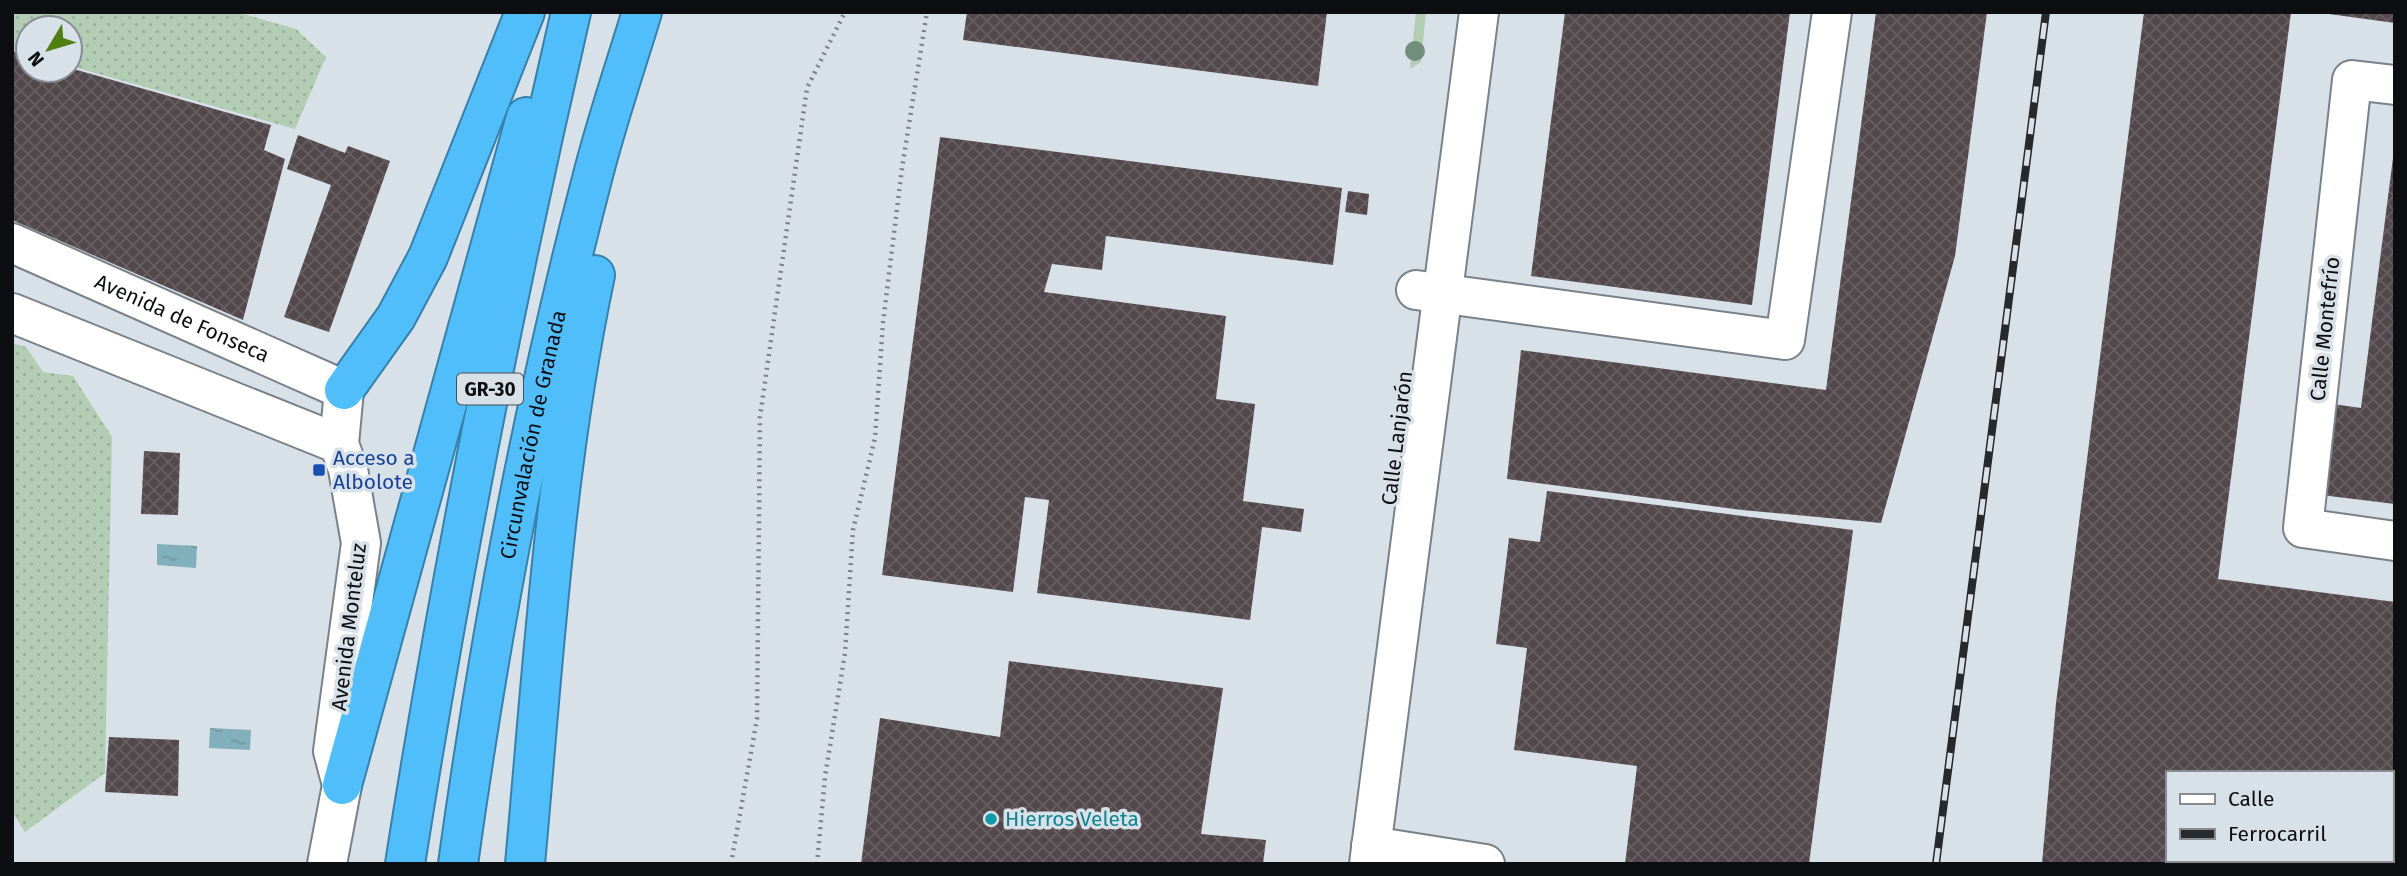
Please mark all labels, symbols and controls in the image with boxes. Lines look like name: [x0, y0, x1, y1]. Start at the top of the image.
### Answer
north arrow: [14, 14, 84, 84]
text: N: [23, 47, 49, 71]
street label: Calle Montefrío: [2304, 256, 2346, 402]
street label: Avenida de Fonseca: [91, 268, 273, 368]
street label: Circunvalación de Granada: [495, 308, 572, 561]
street label: Calle Lanjarón: [1376, 369, 1418, 507]
road number: GR-30: [457, 374, 523, 404]
place label: Acceso a Albolote: [333, 445, 415, 495]
marker: Acceso a Albolote: [311, 462, 327, 478]
street label: Avenida Monteluz: [326, 542, 372, 712]
legend: [2166, 771, 2393, 862]
text: Calle: [2228, 786, 2274, 812]
place label: Hierros Veleta: [1005, 806, 1139, 832]
marker: Hierros Veleta: [983, 811, 999, 827]
text: Ferrocarril: [2228, 821, 2326, 847]

